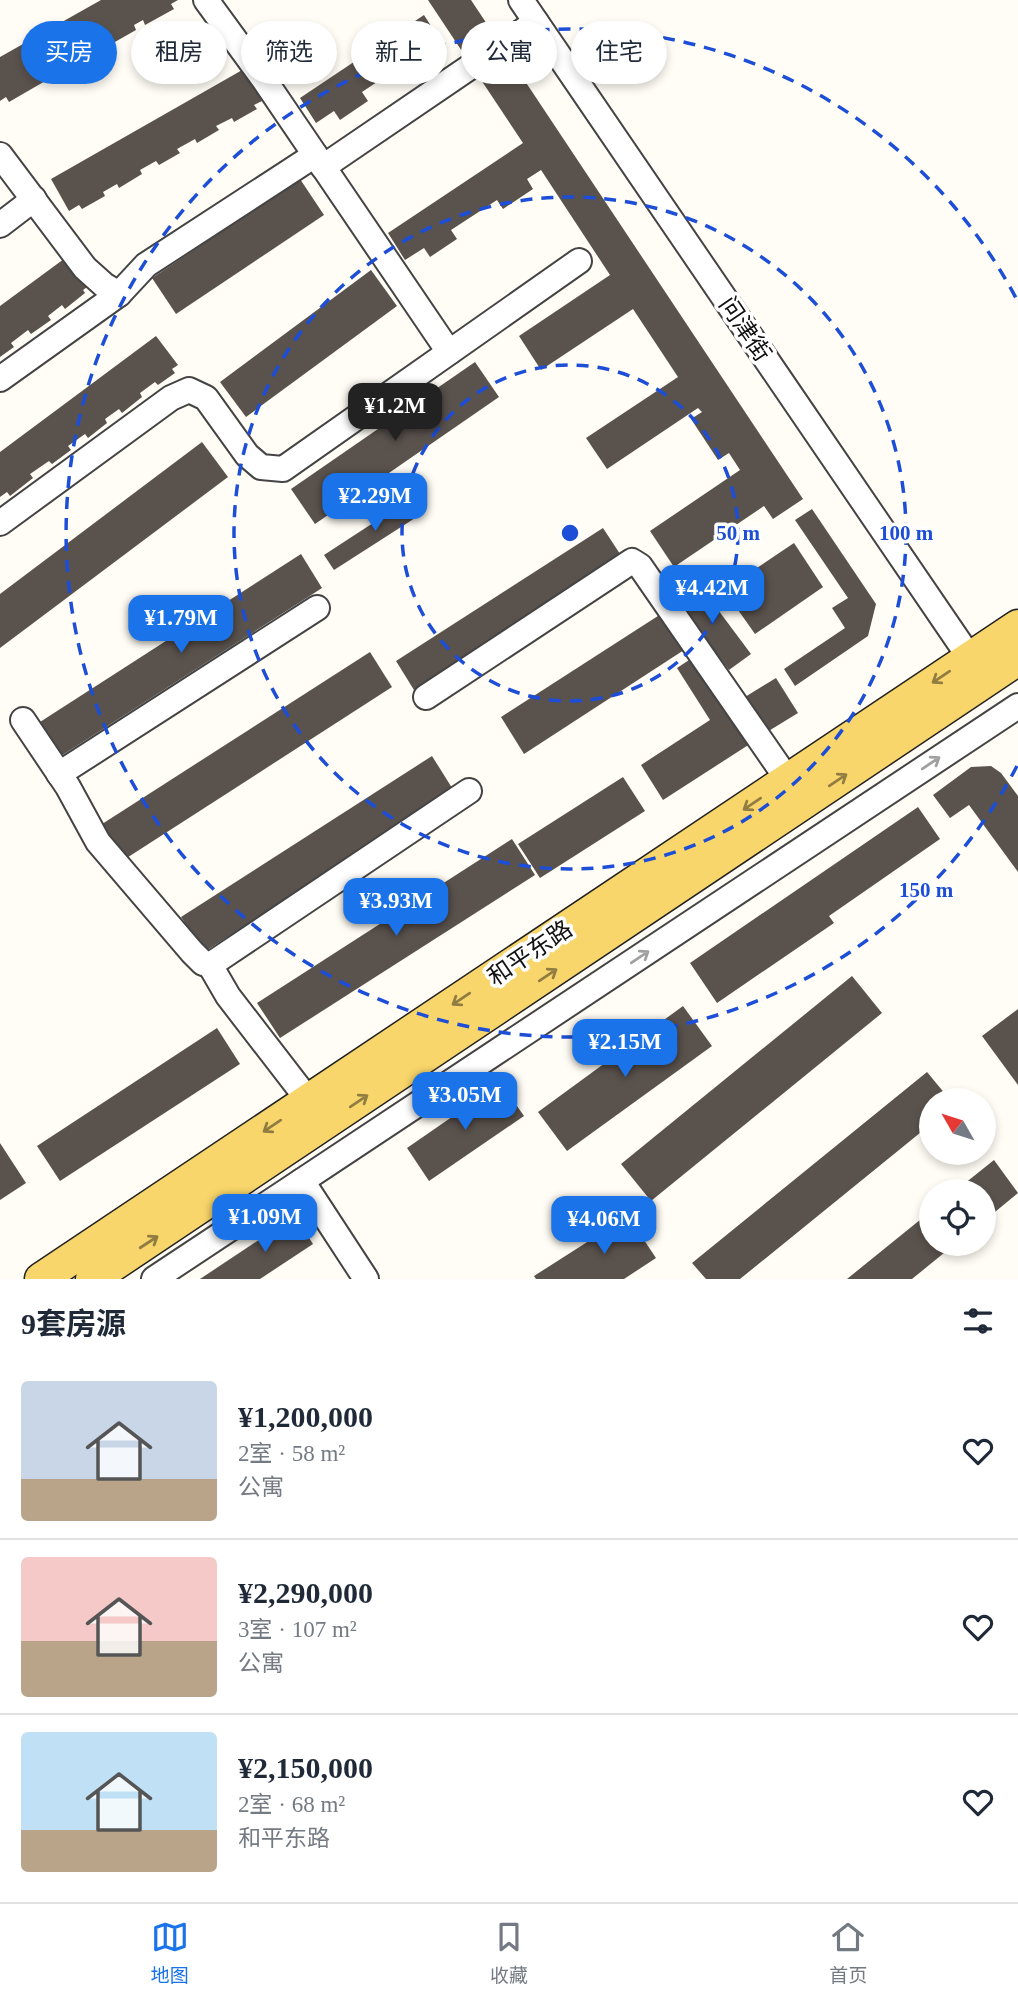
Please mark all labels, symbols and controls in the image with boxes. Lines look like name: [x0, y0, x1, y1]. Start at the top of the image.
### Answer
chip: 买房: [21, 21, 117, 84]
chip: 租房: [131, 21, 227, 84]
chip: 筛选: [241, 21, 337, 84]
chip: 新上: [351, 21, 447, 84]
chip: 公寓: [461, 21, 557, 84]
chip: 住宅: [571, 21, 667, 84]
street label: 问津街: [714, 292, 776, 366]
pin: ¥1.2M: [346, 384, 444, 443]
text: ¥1.2M: [364, 393, 426, 418]
pin: ¥2.29M: [318, 474, 432, 533]
text: ¥2.29M: [338, 483, 412, 508]
centre of rings: [558, 521, 582, 545]
text: 50 m: [716, 521, 760, 545]
text: 100 m: [879, 521, 934, 545]
pin: ¥4.42M: [655, 566, 769, 625]
text: ¥4.42M: [675, 575, 749, 600]
pin: ¥1.79M: [124, 596, 238, 655]
text: ¥1.79M: [144, 605, 218, 630]
one-way arrow: [932, 670, 951, 684]
one-way arrow: [921, 756, 941, 770]
one-way arrow: [828, 773, 847, 787]
one-way arrow: [743, 797, 762, 811]
pin: ¥3.93M: [339, 878, 453, 938]
text: 150 m: [899, 878, 954, 902]
text: ¥3.93M: [359, 888, 433, 913]
street label: 和平东路: [483, 915, 577, 991]
one-way arrow: [629, 950, 649, 964]
one-way arrow: [537, 968, 557, 982]
one-way arrow: [452, 992, 472, 1006]
pin: ¥2.15M: [568, 1020, 682, 1079]
text: ¥2.15M: [588, 1029, 662, 1054]
pin: ¥3.05M: [408, 1072, 522, 1132]
text: ¥3.05M: [428, 1082, 502, 1107]
north arrow: [919, 1088, 996, 1166]
map controls: [919, 1088, 996, 1256]
one-way arrow: [349, 1094, 368, 1109]
one-way arrow: [263, 1119, 283, 1133]
button: locate: [919, 1179, 996, 1256]
pin: ¥1.09M: [208, 1194, 322, 1254]
pin: ¥4.06M: [547, 1196, 661, 1256]
text: ¥1.09M: [228, 1204, 302, 1229]
text: ¥4.06M: [567, 1206, 641, 1231]
one-way arrow: [139, 1234, 158, 1249]
icon: filters: [959, 1302, 997, 1340]
text: 9套房源: [21, 1307, 126, 1340]
text: ¥1,200,000: [238, 1400, 373, 1433]
icon: home: [77, 1409, 161, 1493]
icon: heart: [959, 1432, 997, 1470]
text: 2室 · 58 m²: [238, 1441, 345, 1466]
text: 公寓: [238, 1475, 284, 1500]
text: ¥2,290,000: [238, 1576, 373, 1609]
icon: home: [77, 1585, 161, 1669]
icon: heart: [959, 1608, 997, 1646]
text: 3室 · 107 m²: [238, 1617, 357, 1642]
text: 公寓: [238, 1651, 284, 1676]
text: ¥2,150,000: [238, 1751, 373, 1784]
icon: home: [77, 1760, 161, 1844]
icon: heart: [959, 1783, 997, 1821]
text: 2室 · 68 m²: [238, 1792, 345, 1817]
text: 和平东路: [238, 1826, 330, 1851]
tab: 地图: [151, 1918, 189, 1987]
tab: 收藏: [490, 1918, 528, 1987]
tab: 首页: [829, 1918, 867, 1987]

